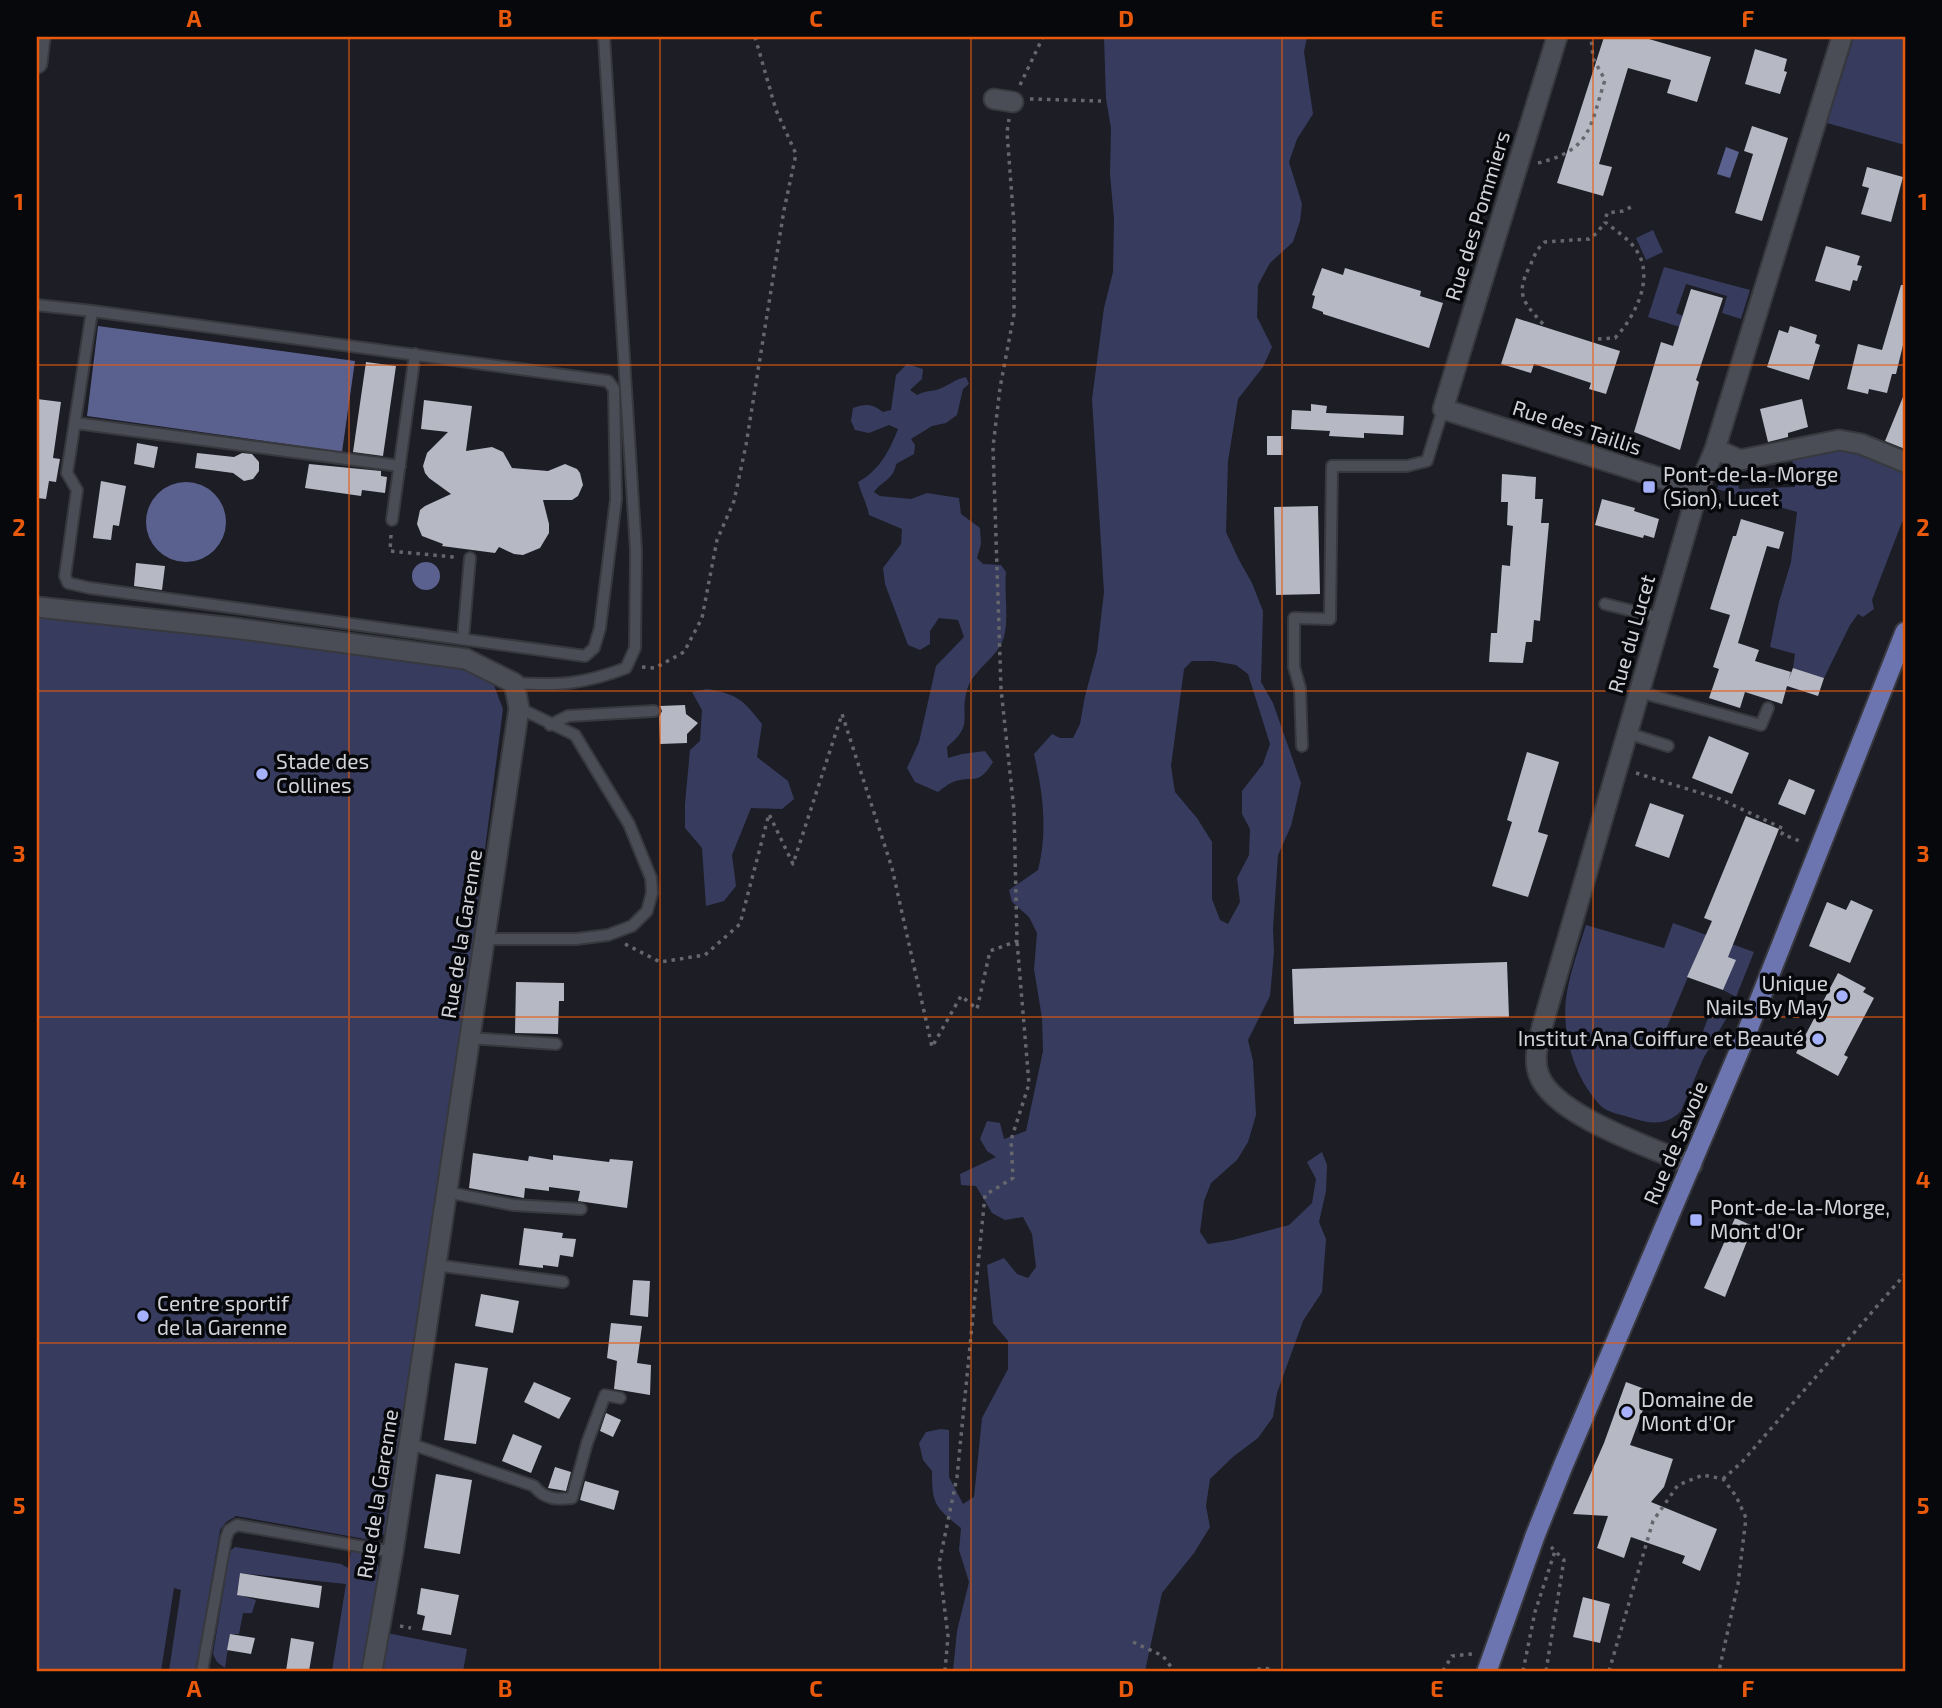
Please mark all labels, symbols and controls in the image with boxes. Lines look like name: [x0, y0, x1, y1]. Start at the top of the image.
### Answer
text: A: [186, 4, 202, 32]
text: B: [498, 4, 512, 32]
text: C: [809, 4, 823, 32]
text: D: [1118, 4, 1134, 32]
text: E: [1430, 4, 1444, 32]
text: F: [1742, 4, 1755, 32]
street label: Rue des Pommiers: [1439, 128, 1514, 303]
text: 1: [14, 187, 24, 215]
text: 1: [1918, 187, 1928, 215]
street label: Rue des Taillis: [1510, 394, 1645, 459]
place label: Pont-de-la-Morge (Sion), Lucet: [1663, 461, 1838, 510]
marker: Pont-de-la-Morge (Sion), Lucet: [1641, 479, 1657, 495]
text: 2: [12, 513, 26, 541]
text: 2: [1916, 513, 1930, 541]
street label: Rue du Lucet: [1602, 572, 1659, 696]
place label: Stade des Collines: [276, 748, 369, 797]
marker: Stade des Collines: [254, 766, 270, 782]
text: 3: [12, 839, 26, 867]
text: 3: [1916, 839, 1930, 867]
street label: Rue de la Garenne: [435, 847, 486, 1020]
place label: Unique Nails By May: [1705, 970, 1828, 1019]
marker: Unique Nails By May: [1834, 988, 1850, 1004]
place label: Institut Ana Coiffure et Beauté: [1518, 1025, 1804, 1050]
marker: Institut Ana Coiffure et Beauté: [1810, 1031, 1826, 1047]
street label: Rue de Savoie: [1637, 1077, 1712, 1208]
text: 4: [12, 1165, 26, 1193]
text: 4: [1916, 1165, 1930, 1193]
place label: Pont-de-la-Morge, Mont d'Or: [1710, 1194, 1890, 1243]
marker: Pont-de-la-Morge, Mont d'Or: [1688, 1212, 1704, 1228]
place label: Centre sportif de la Garenne: [157, 1290, 290, 1339]
marker: Centre sportif de la Garenne: [135, 1308, 151, 1324]
place label: Domaine de Mont d'Or: [1641, 1386, 1753, 1435]
marker: Domaine de Mont d'Or: [1619, 1404, 1635, 1420]
street label: Rue de la Garenne: [351, 1407, 402, 1580]
text: 5: [13, 1491, 25, 1519]
text: 5: [1917, 1491, 1929, 1519]
text: A: [186, 1674, 202, 1702]
text: B: [498, 1674, 512, 1702]
text: C: [809, 1674, 823, 1702]
text: D: [1118, 1674, 1134, 1702]
text: E: [1430, 1674, 1444, 1702]
text: F: [1742, 1674, 1755, 1702]

